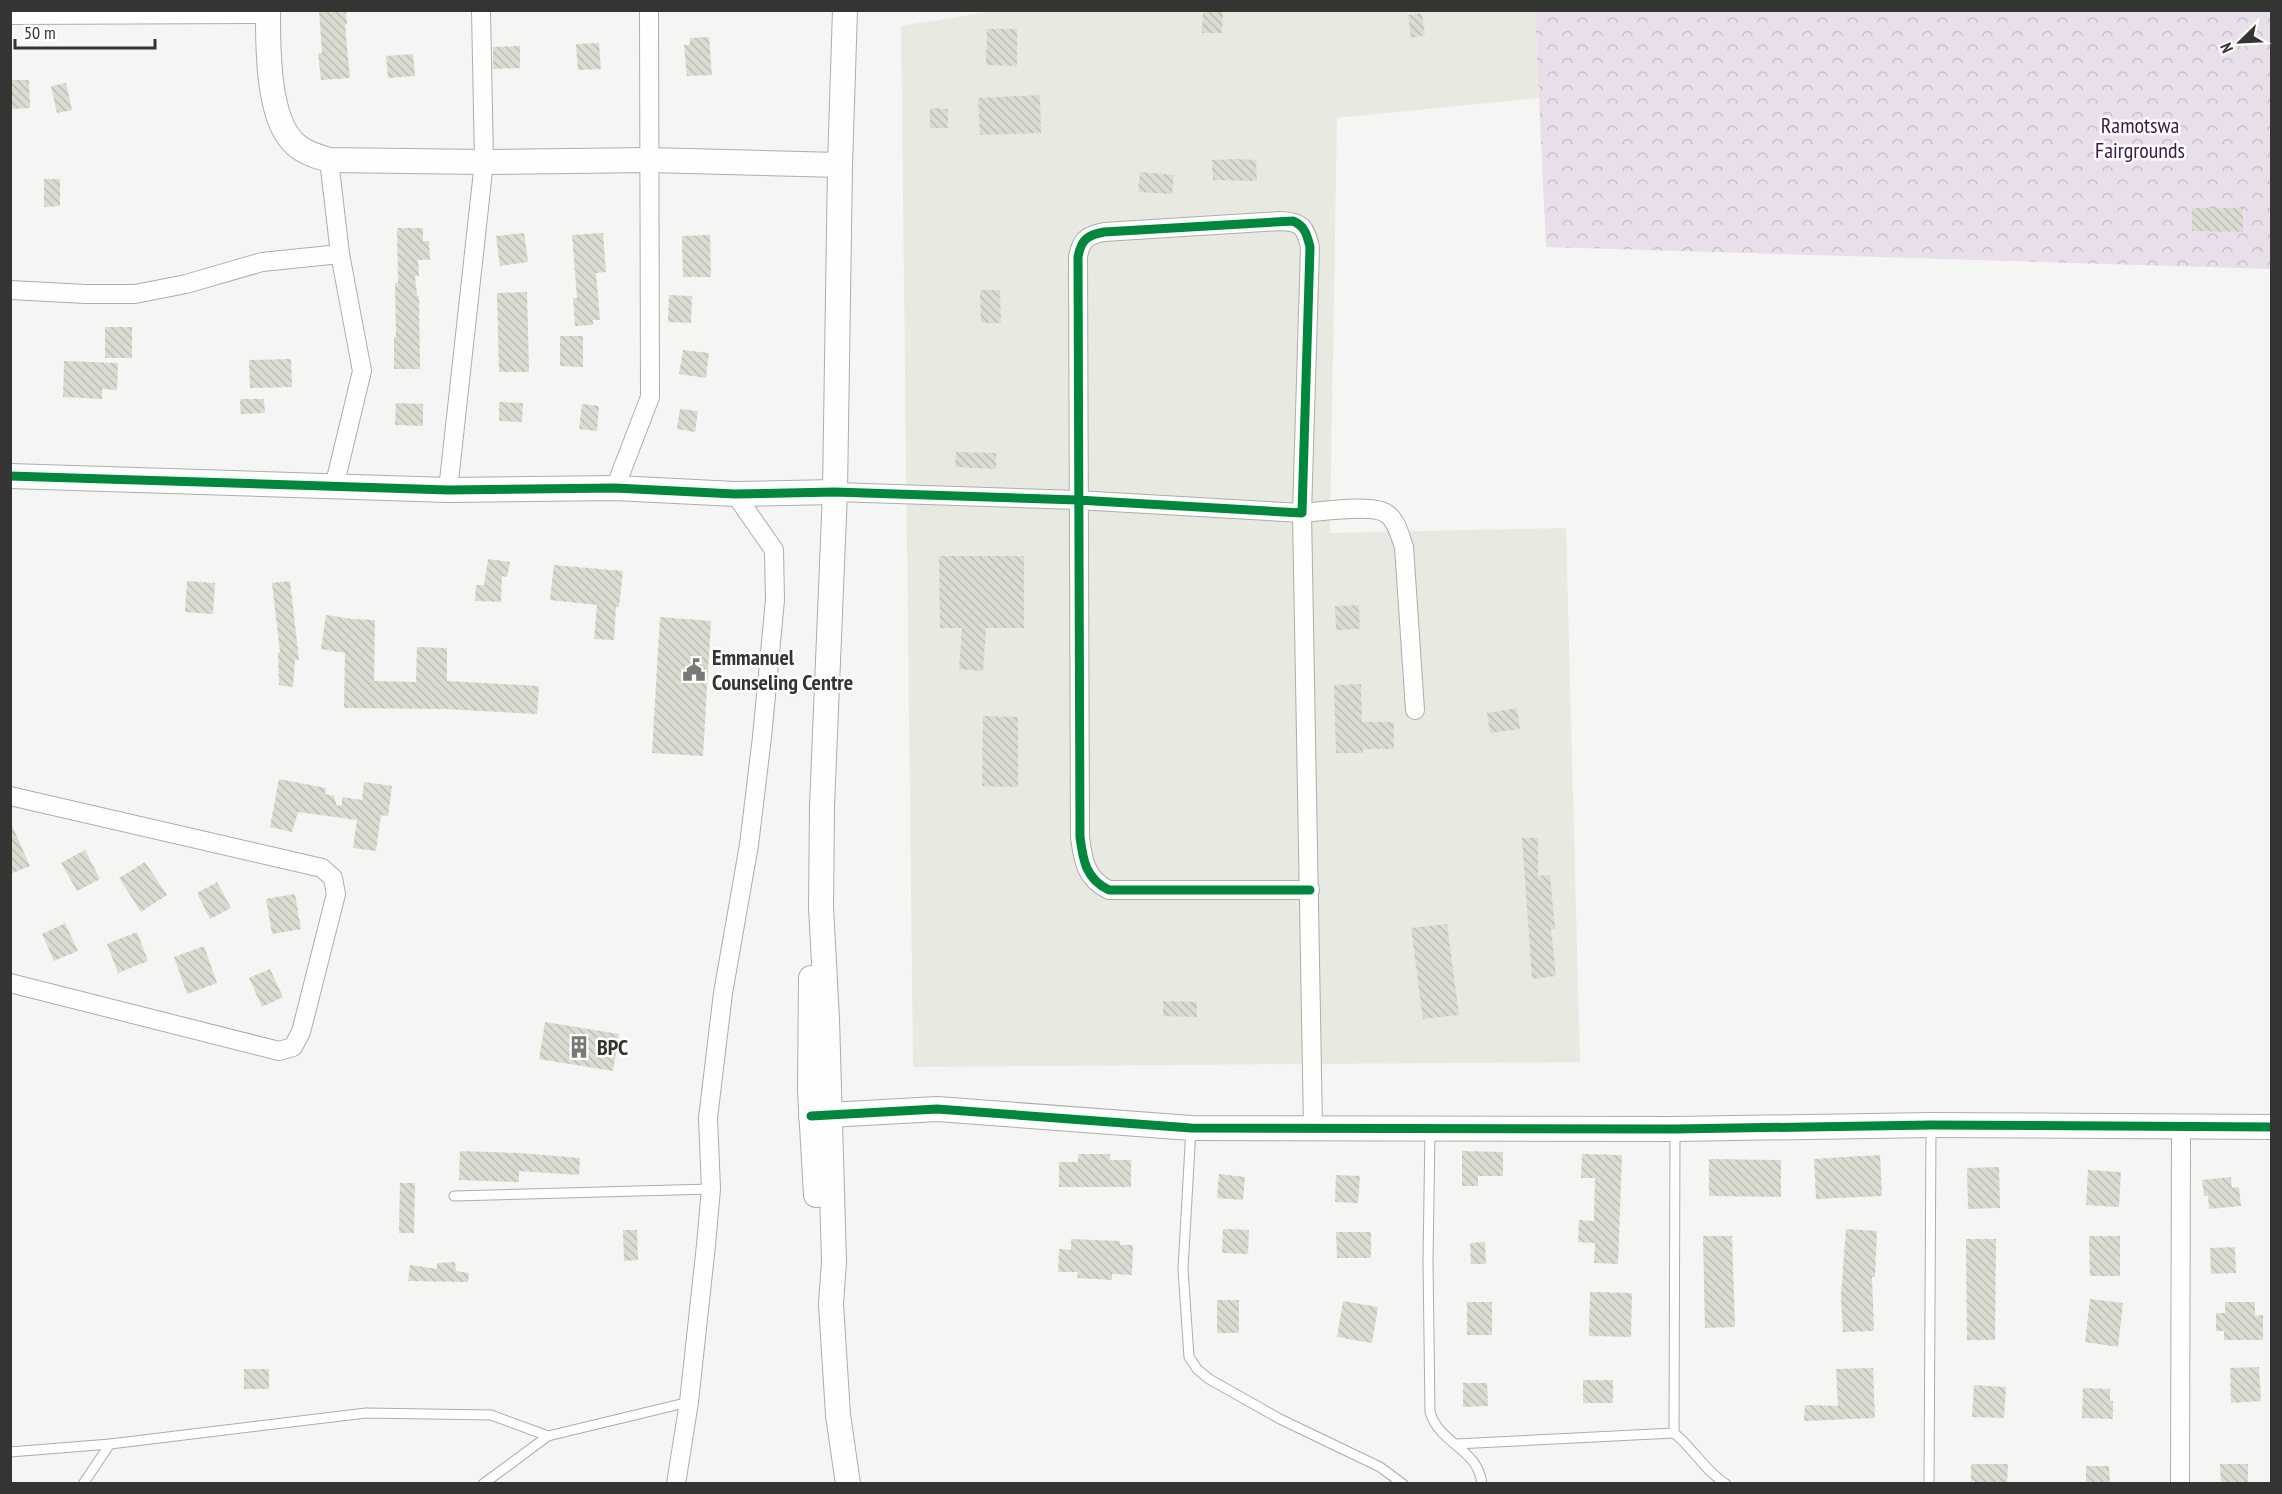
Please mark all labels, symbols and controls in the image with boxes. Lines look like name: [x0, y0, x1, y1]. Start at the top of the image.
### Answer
scale bar: [15, 12, 154, 50]
north arrow: [2210, 12, 2270, 72]
text: 50 m: [24, 21, 56, 44]
text: N: [2215, 40, 2237, 56]
park label: Ramotswa Fairgrounds: [2095, 111, 2185, 164]
place label: Emmanuel Counseling Centre: [712, 643, 853, 696]
public building icon: Emmanuel Counseling Centre: [681, 657, 707, 683]
place label: BPC: [597, 1033, 628, 1061]
building icon: BPC: [566, 1034, 592, 1060]

